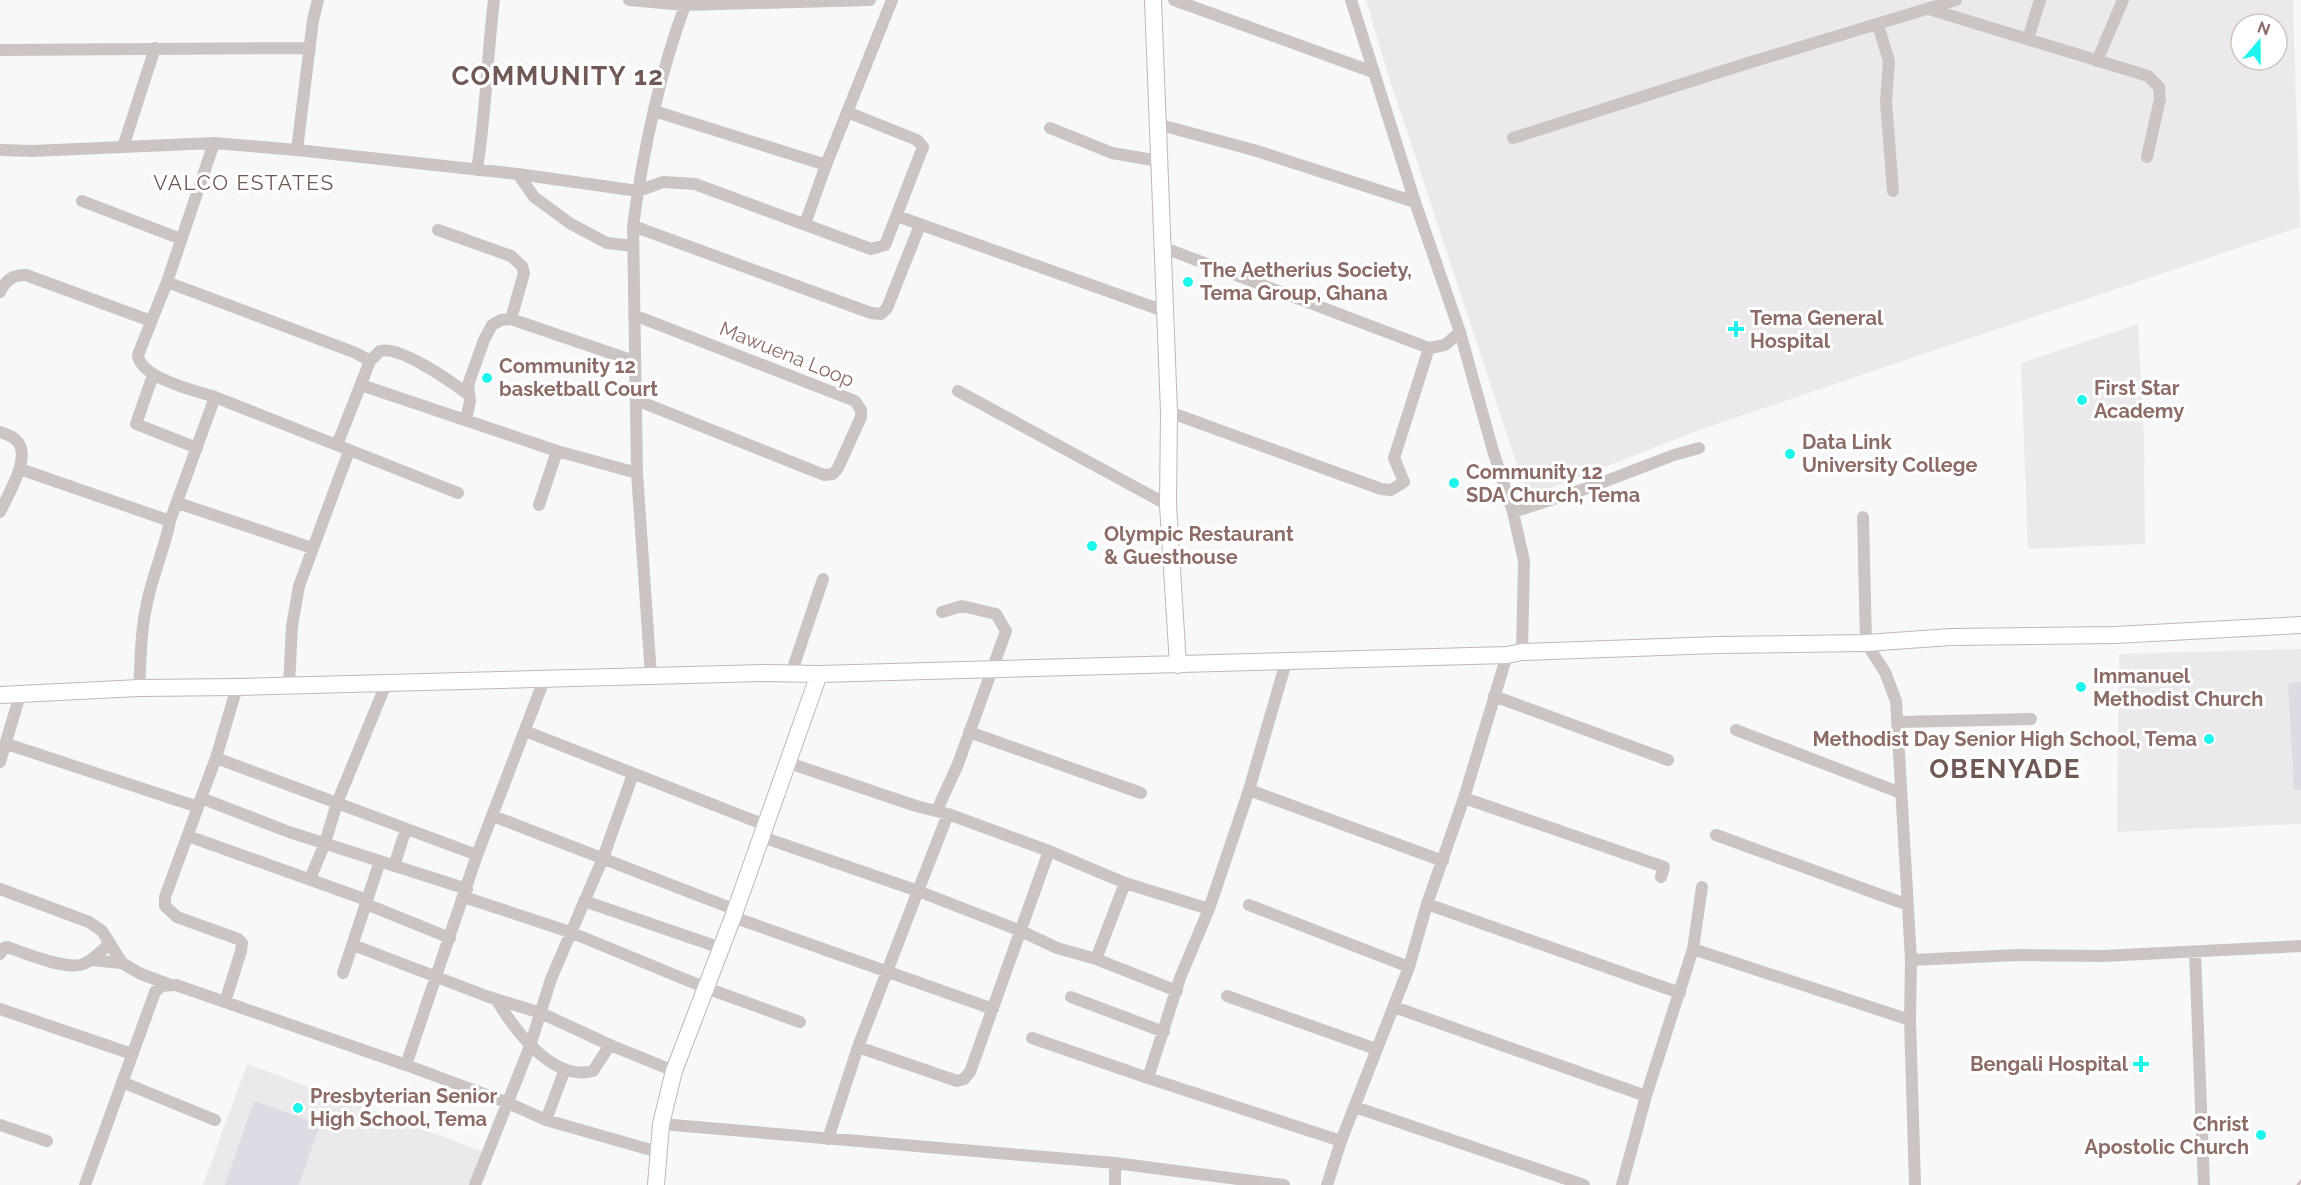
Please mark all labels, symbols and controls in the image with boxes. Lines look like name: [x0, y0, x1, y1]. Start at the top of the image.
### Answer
north arrow: [2229, 12, 2289, 72]
text: N: [2255, 17, 2273, 39]
district label: COMMUNITY 12: [451, 61, 665, 91]
district label: VALCO ESTATES: [153, 170, 335, 195]
place label: The Aetherius Society, Tema Group, Ghana: [1200, 258, 1412, 305]
marker: The Aetherius Society, Tema Group, Ghana: [1181, 275, 1195, 289]
place label: Tema General Hospital: [1750, 306, 1884, 353]
street label: Mawuena Loop: [716, 316, 858, 392]
marker: Tema General Hospital: [1727, 320, 1745, 338]
place label: Community 12 basketball Court: [499, 354, 658, 401]
marker: Community 12 basketball Court: [480, 371, 494, 385]
place label: First Star Academy: [2094, 376, 2184, 423]
marker: First Star Academy: [2075, 393, 2089, 407]
place label: Data Link University College: [1802, 430, 1977, 477]
marker: Data Link University College: [1783, 447, 1797, 461]
place label: Community 12 SDA Church, Tema: [1466, 460, 1640, 507]
marker: Community 12 SDA Church, Tema: [1447, 476, 1461, 490]
place label: Olympic Restaurant & Guesthouse: [1104, 522, 1294, 569]
marker: Olympic Restaurant & Guesthouse: [1085, 539, 1099, 553]
place label: Immanuel Methodist Church: [2093, 664, 2263, 711]
marker: Immanuel Methodist Church: [2074, 680, 2088, 694]
place label: Methodist Day Senior High School, Tema: [1813, 727, 2197, 751]
marker: Methodist Day Senior High School, Tema: [2202, 732, 2216, 746]
district label: OBENYADE: [1929, 754, 2081, 784]
place label: Bengali Hospital: [1970, 1052, 2129, 1076]
marker: Bengali Hospital: [2132, 1055, 2150, 1073]
place label: Presbyterian Senior High School, Tema: [310, 1084, 498, 1131]
marker: Presbyterian Senior High School, Tema: [291, 1101, 305, 1115]
place label: Christ Apostolic Church: [2085, 1112, 2249, 1159]
marker: Christ Apostolic Church: [2254, 1128, 2268, 1142]

